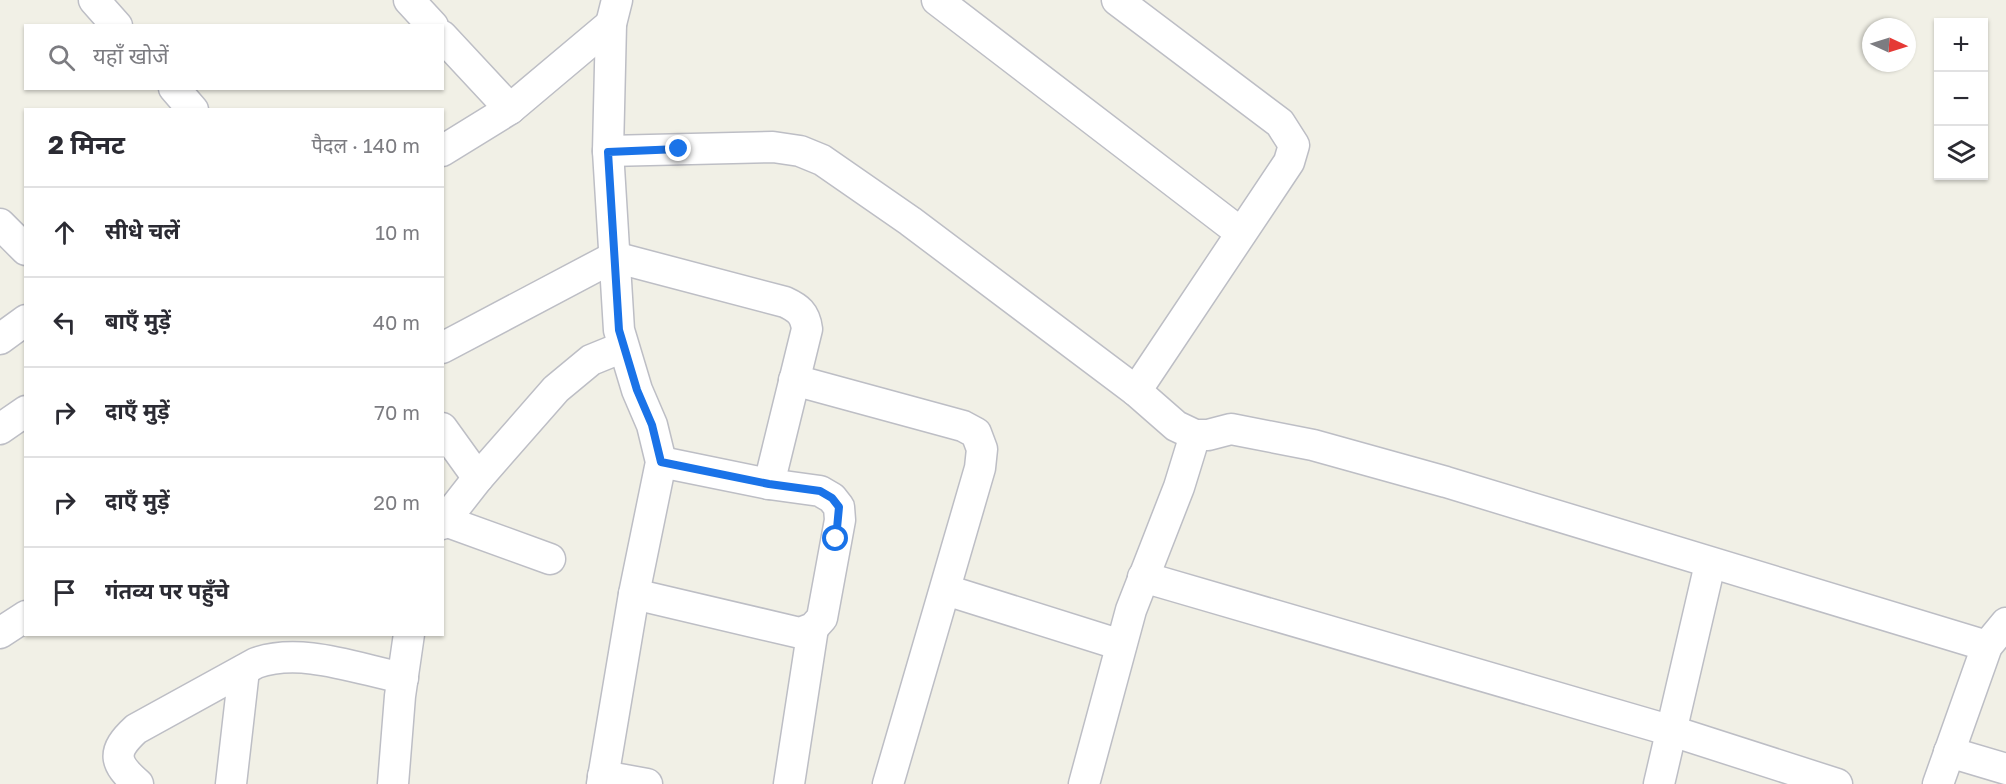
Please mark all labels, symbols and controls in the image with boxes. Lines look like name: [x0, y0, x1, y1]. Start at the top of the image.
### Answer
north arrow: [1862, 18, 1916, 72]
map controls: [1934, 18, 1988, 180]
button: +: [1934, 18, 1988, 72]
search box: [24, 24, 444, 90]
icon: search: [45, 41, 78, 74]
text: यहाँ खोजें: [93, 42, 169, 69]
button: −: [1934, 72, 1988, 126]
button: layers: [1934, 126, 1988, 180]
text: 2 मिनट: [48, 129, 125, 160]
text: पैदल · 140 m: [311, 133, 420, 157]
route end: [665, 135, 691, 161]
icon: ahead: [48, 216, 81, 249]
text: सीधे चलें: [105, 217, 180, 244]
text: 10 m: [375, 220, 420, 244]
icon: left: [48, 306, 81, 339]
text: बाएँ मुड़ें: [105, 307, 171, 334]
text: 40 m: [373, 310, 420, 334]
icon: right: [48, 396, 81, 429]
text: दाएँ मुड़ें: [105, 397, 170, 424]
text: 70 m: [374, 400, 420, 424]
icon: right: [48, 486, 81, 519]
text: दाएँ मुड़ें: [105, 487, 170, 514]
text: 20 m: [373, 490, 420, 514]
route start: [822, 525, 848, 551]
icon: arrive: [48, 576, 81, 609]
text: गंतव्य पर पहुँचे: [105, 577, 229, 604]

